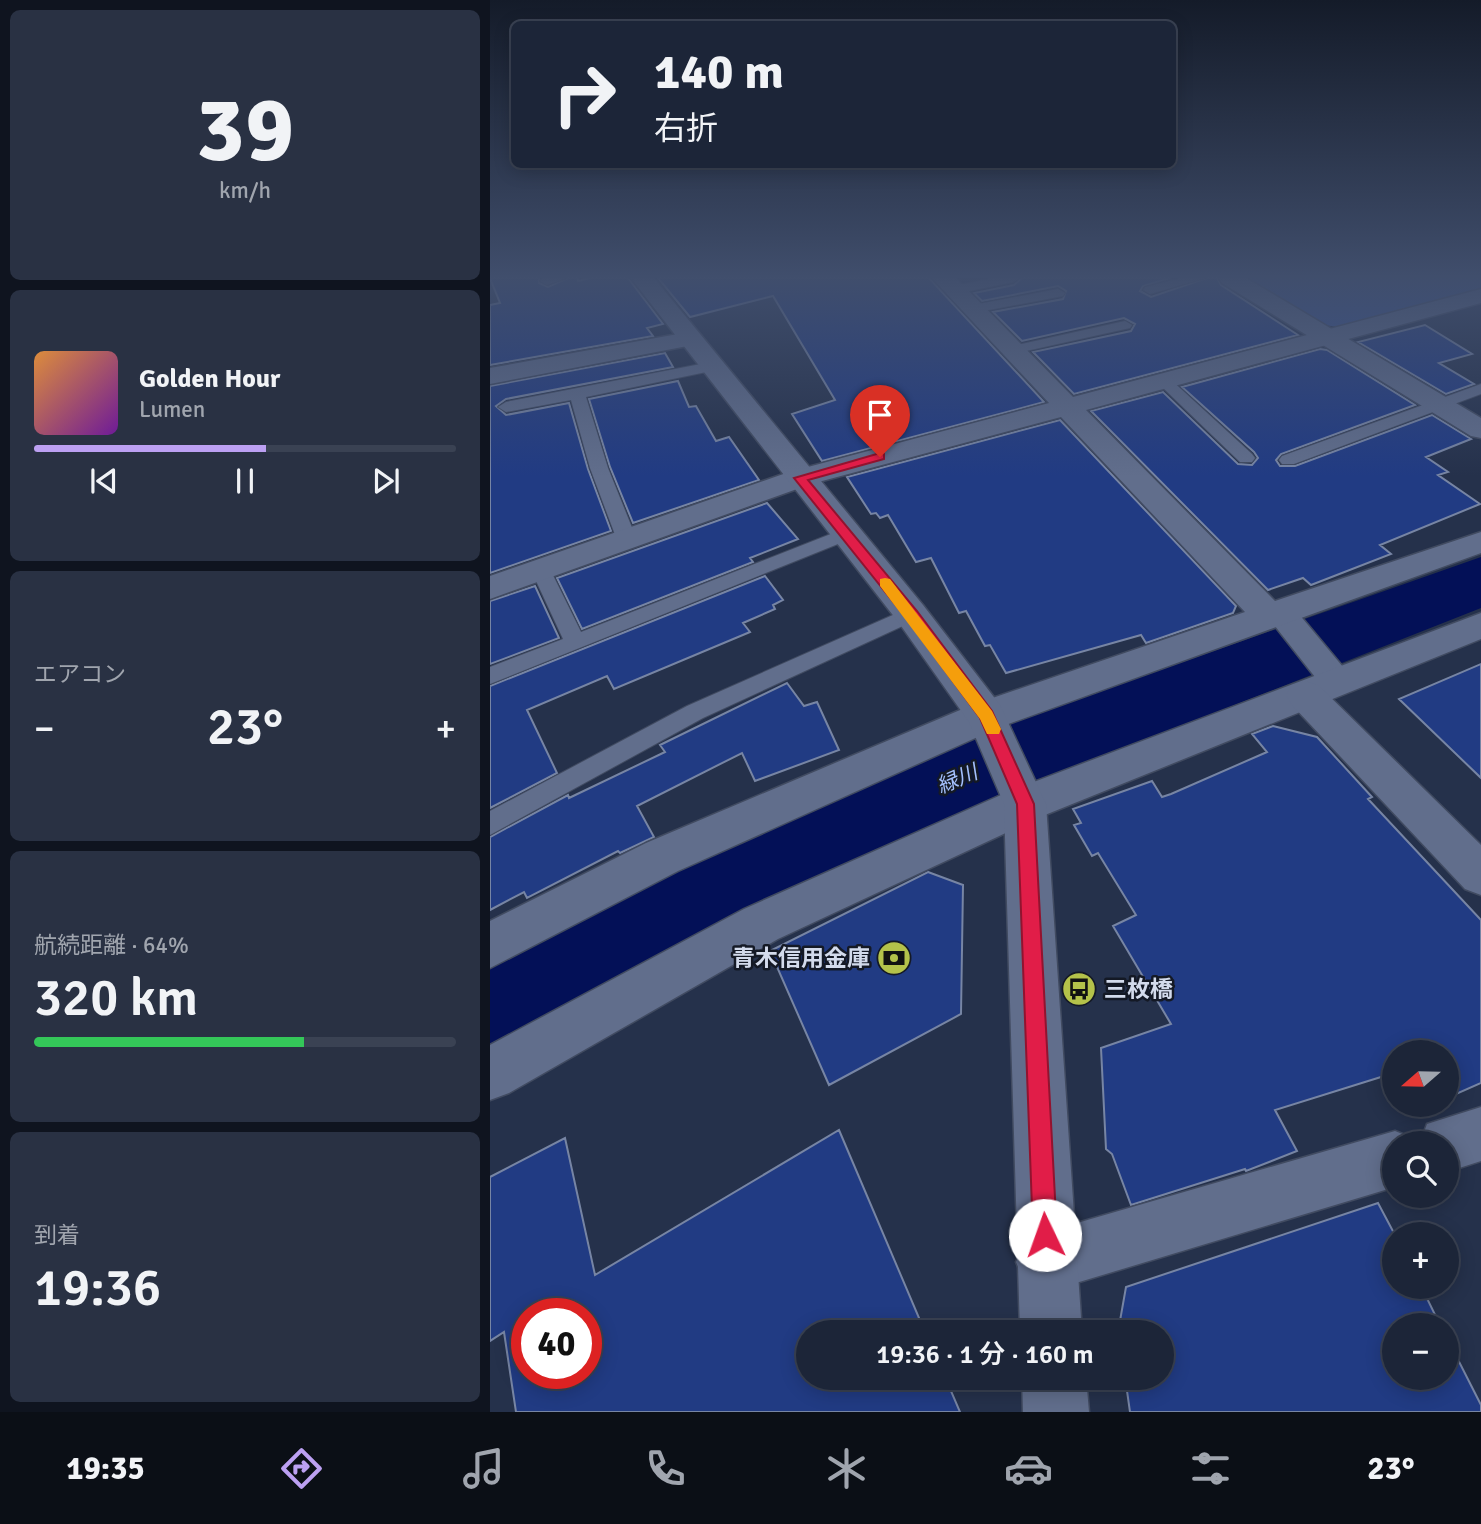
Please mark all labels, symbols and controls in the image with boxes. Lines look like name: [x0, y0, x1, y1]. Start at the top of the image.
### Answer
text: 140 m: [654, 42, 784, 102]
icon: right: [539, 49, 630, 140]
text: 39: [196, 74, 294, 187]
text: 右折: [654, 109, 718, 148]
text: km/h: [219, 176, 271, 205]
text: Golden Hour: [139, 363, 280, 395]
pin: [850, 385, 910, 457]
text: Lumen: [139, 395, 205, 424]
icon: arrive: [861, 396, 899, 434]
icon: previous: [85, 462, 123, 500]
icon: pause: [226, 462, 264, 500]
icon: next: [367, 462, 405, 500]
text: エアコン: [34, 660, 126, 689]
text: 23°: [207, 695, 283, 759]
text: −: [34, 705, 55, 752]
text: +: [435, 705, 456, 752]
water label: 緑川: [933, 758, 983, 799]
text: 航続距離 · 64%: [34, 931, 189, 960]
bank icon: 青木信用金庫: [875, 939, 913, 977]
place label: 青木信用金庫: [732, 944, 870, 973]
text: 320 km: [34, 966, 198, 1030]
bus stop icon: 三枚橋: [1060, 970, 1098, 1008]
place label: 三枚橋: [1104, 975, 1173, 1004]
north arrow: [1382, 1040, 1460, 1116]
map controls: [1382, 1040, 1459, 1390]
button: search: [1382, 1131, 1459, 1208]
position arrow: [1008, 1198, 1082, 1272]
text: 到着: [34, 1221, 80, 1250]
button: +: [1382, 1222, 1459, 1299]
text: 19:36: [34, 1256, 161, 1320]
speed limit sign: 40: [511, 1298, 602, 1389]
button: −: [1382, 1313, 1459, 1390]
text: 19:36 · 1 分 · 160 m: [876, 1339, 1094, 1371]
icon: directions: [277, 1444, 326, 1493]
icon: music: [459, 1444, 508, 1493]
icon: phone: [641, 1444, 690, 1493]
icon: climate: [822, 1444, 871, 1493]
icon: car: [1004, 1444, 1053, 1493]
icon: filters: [1186, 1444, 1235, 1493]
text: 19:35: [66, 1449, 145, 1488]
text: 23°: [1367, 1449, 1415, 1488]

